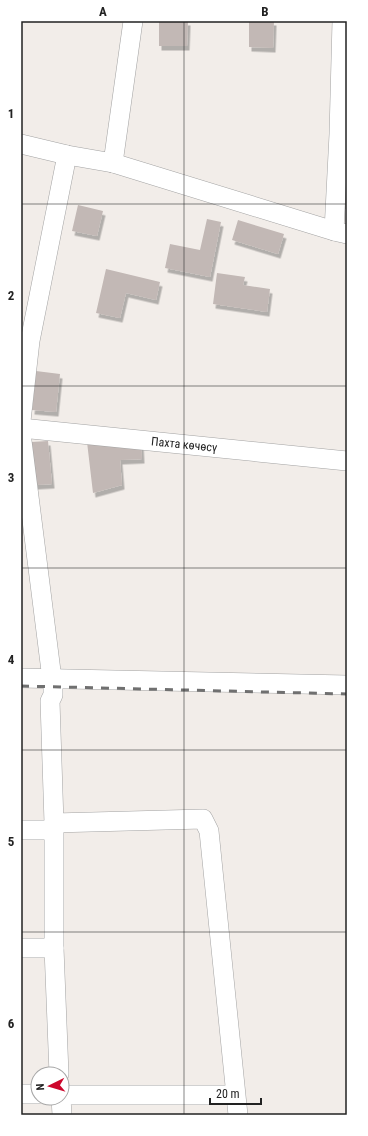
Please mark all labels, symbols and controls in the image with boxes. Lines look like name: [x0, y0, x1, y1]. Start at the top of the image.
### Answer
text: A: [99, 4, 107, 19]
text: B: [261, 4, 269, 19]
text: 1: [8, 106, 14, 121]
text: 2: [8, 288, 15, 303]
street label: Пахта көчөсү: [150, 434, 219, 455]
text: 3: [8, 470, 14, 485]
text: 4: [8, 652, 15, 667]
text: 5: [8, 834, 15, 849]
text: 6: [8, 1016, 15, 1031]
north arrow: [30, 1066, 70, 1106]
scale bar: [210, 1080, 261, 1106]
text: N: [34, 1083, 47, 1091]
text: 20 m: [216, 1087, 240, 1101]

